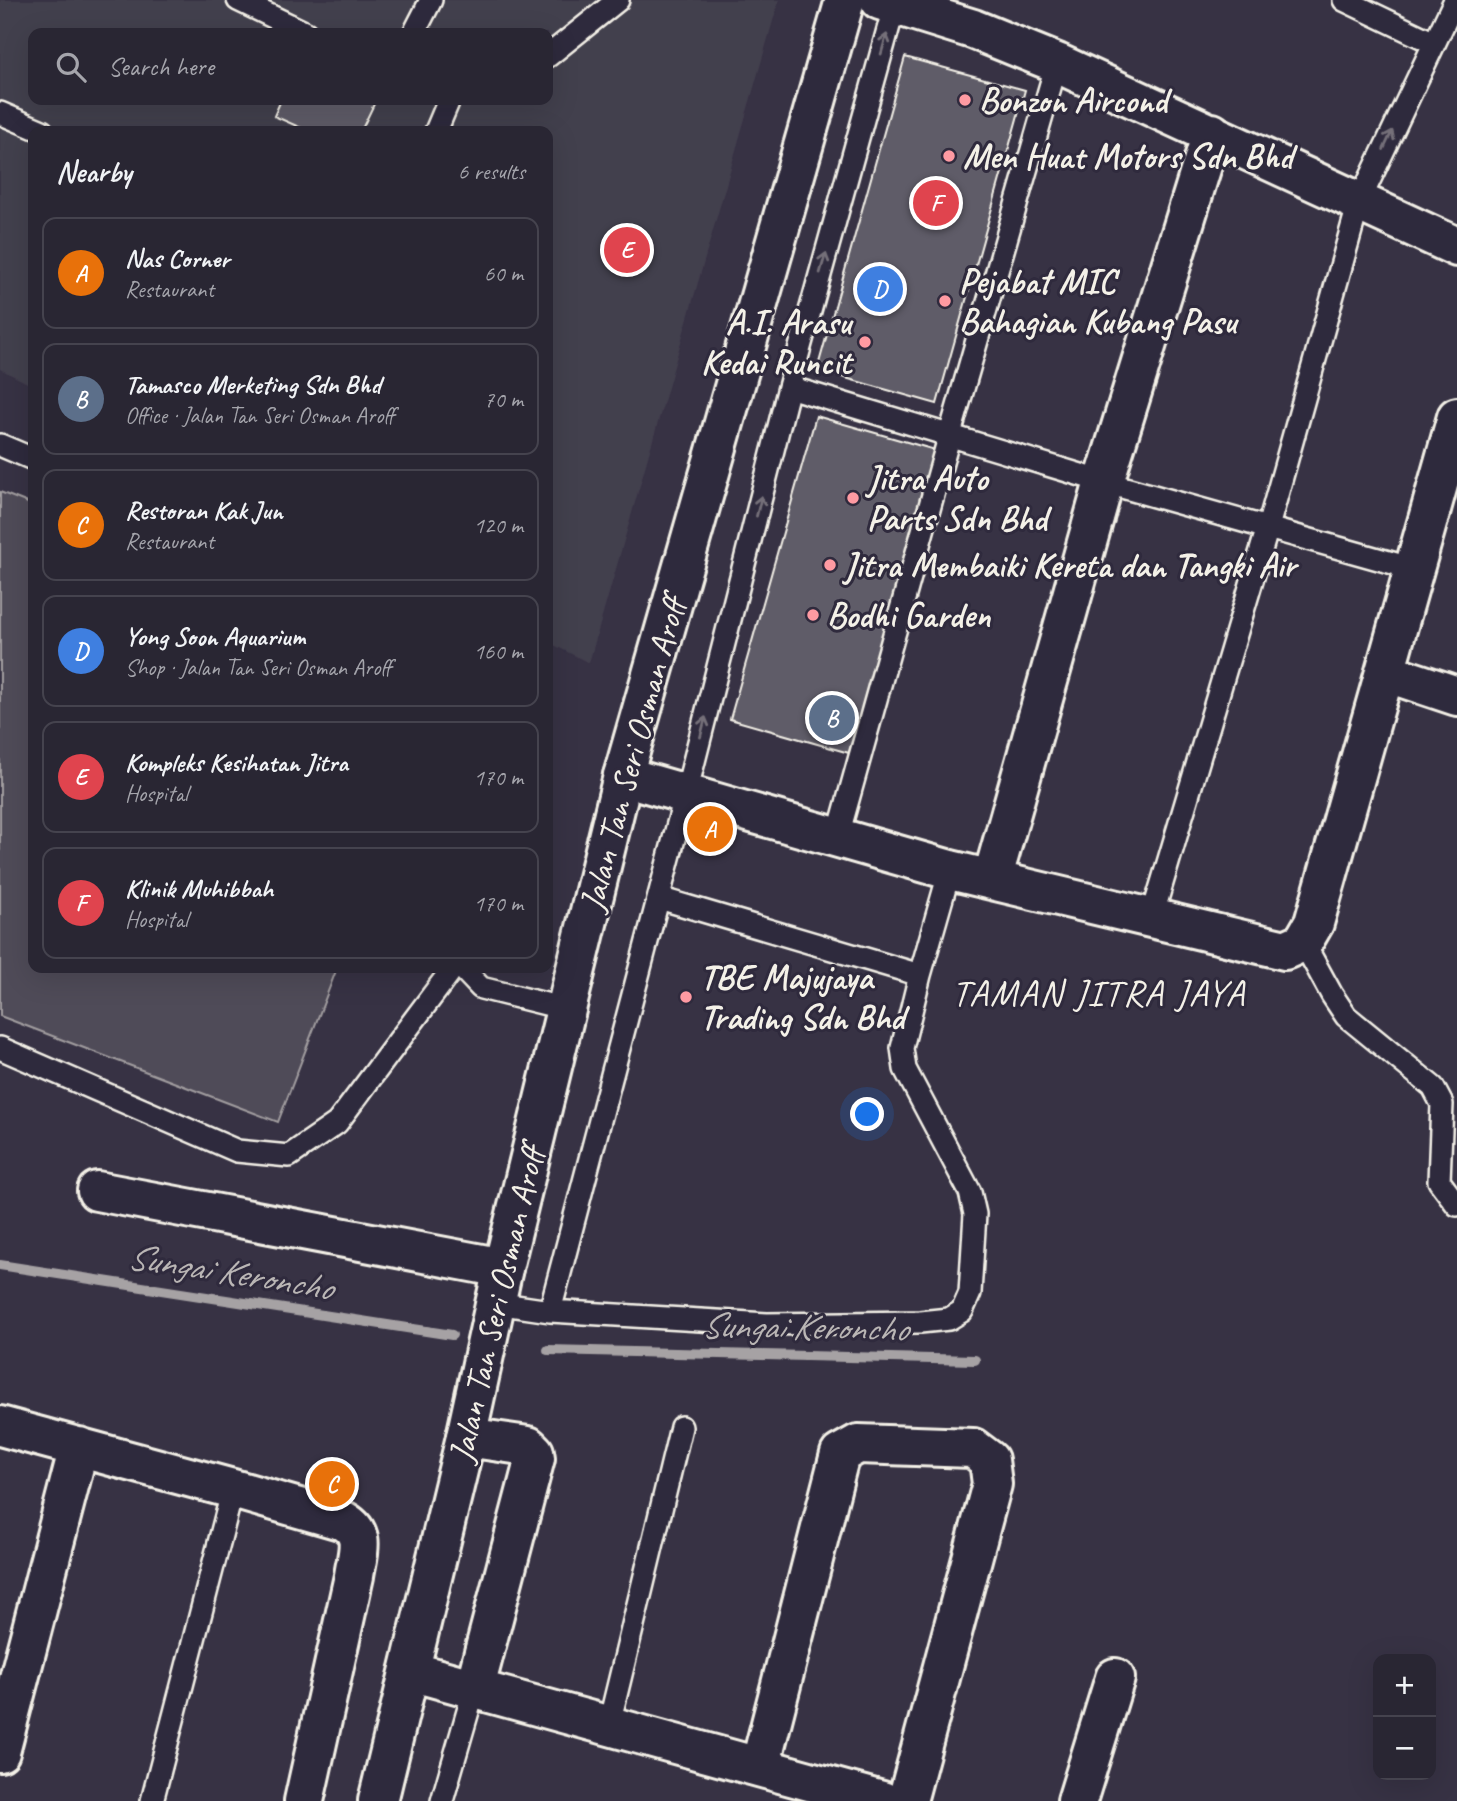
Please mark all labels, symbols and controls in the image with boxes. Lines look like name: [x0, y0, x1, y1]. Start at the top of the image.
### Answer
search box: [28, 28, 553, 105]
one-way arrow: [878, 33, 891, 56]
icon: search: [52, 48, 90, 86]
text: Search here: [108, 50, 214, 83]
place label: Bonzon Aircond: [979, 78, 1173, 123]
marker: Bonzon Aircond: [957, 92, 973, 108]
one-way arrow: [1382, 130, 1396, 151]
place label: Men Huat Motors Sdn Bhd: [963, 134, 1299, 179]
marker: Men Huat Motors Sdn Bhd: [941, 148, 957, 164]
text: Nearby: [56, 153, 132, 191]
text: 6 results: [458, 157, 525, 186]
pin: F: [913, 177, 959, 229]
pin: E: [604, 224, 650, 276]
text: Nas Corner: [125, 242, 230, 275]
one-way arrow: [817, 252, 830, 275]
text: A: [75, 259, 87, 288]
text: 60 m: [484, 259, 523, 288]
place label: Pejabat MIC Bahagian Kubang Pasu: [959, 259, 1239, 344]
pin: D: [857, 263, 903, 315]
text: Restaurant: [125, 275, 214, 304]
marker: Pejabat MIC Bahagian Kubang Pasu: [937, 293, 953, 309]
place label: A.I. Arasu Kedai Runcit: [701, 300, 854, 385]
marker: A.I. Arasu Kedai Runcit: [857, 334, 873, 350]
text: Tamasco Merketing Sdn Bhd: [125, 368, 381, 401]
text: B: [75, 385, 87, 414]
text: 70 m: [484, 385, 523, 414]
text: Office · Jalan Tan Seri Osman Aroff: [125, 401, 395, 430]
place label: Jitra Auto Parts Sdn Bhd: [865, 456, 1053, 541]
marker: Jitra Auto Parts Sdn Bhd: [845, 490, 861, 506]
text: Restoran Kak Jun: [125, 494, 283, 527]
one-way arrow: [753, 496, 766, 518]
text: C: [76, 511, 86, 540]
text: 120 m: [474, 511, 523, 540]
text: Restaurant: [125, 527, 214, 556]
place label: Jitra Membaiki Kereta dan Tangki Air: [842, 543, 1299, 588]
marker: Jitra Membaiki Kereta dan Tangki Air: [822, 557, 838, 573]
street label: Jalan Tan Seri Osman Aroff: [568, 585, 698, 918]
place label: Bodhi Garden: [827, 593, 991, 638]
marker: Bodhi Garden: [805, 607, 821, 623]
text: Yong Soon Aquarium: [125, 620, 305, 653]
text: D: [74, 637, 88, 666]
text: 160 m: [474, 637, 523, 666]
text: Shop · Jalan Tan Seri Osman Aroff: [125, 653, 392, 682]
pin: B: [809, 692, 855, 744]
one-way arrow: [697, 716, 710, 739]
text: Kompleks Kesihatan Jitra: [125, 746, 348, 779]
text: E: [75, 763, 87, 792]
text: 170 m: [474, 763, 523, 792]
text: Hospital: [125, 779, 188, 808]
pin: A: [687, 803, 733, 855]
text: Klinik Muhibbah: [125, 872, 273, 905]
text: F: [76, 889, 86, 918]
text: 170 m: [474, 889, 523, 918]
text: Hospital: [125, 905, 188, 934]
place label: TBE Majujaya Trading Sdn Bhd: [700, 955, 910, 1040]
district label: TAMAN JITRA JAYA: [952, 969, 1246, 1016]
marker: TBE Majujaya Trading Sdn Bhd: [678, 989, 694, 1005]
your location: [850, 1097, 884, 1131]
street label: Jalan Tan Seri Osman Aroff: [438, 1134, 556, 1468]
water label: Sungai Keroncho: [124, 1232, 340, 1312]
water label: Sungai Keroncho: [700, 1301, 912, 1352]
pin: C: [309, 1458, 355, 1510]
map controls: [1373, 1654, 1436, 1780]
button: +: [1373, 1654, 1436, 1717]
button: −: [1373, 1717, 1436, 1780]

